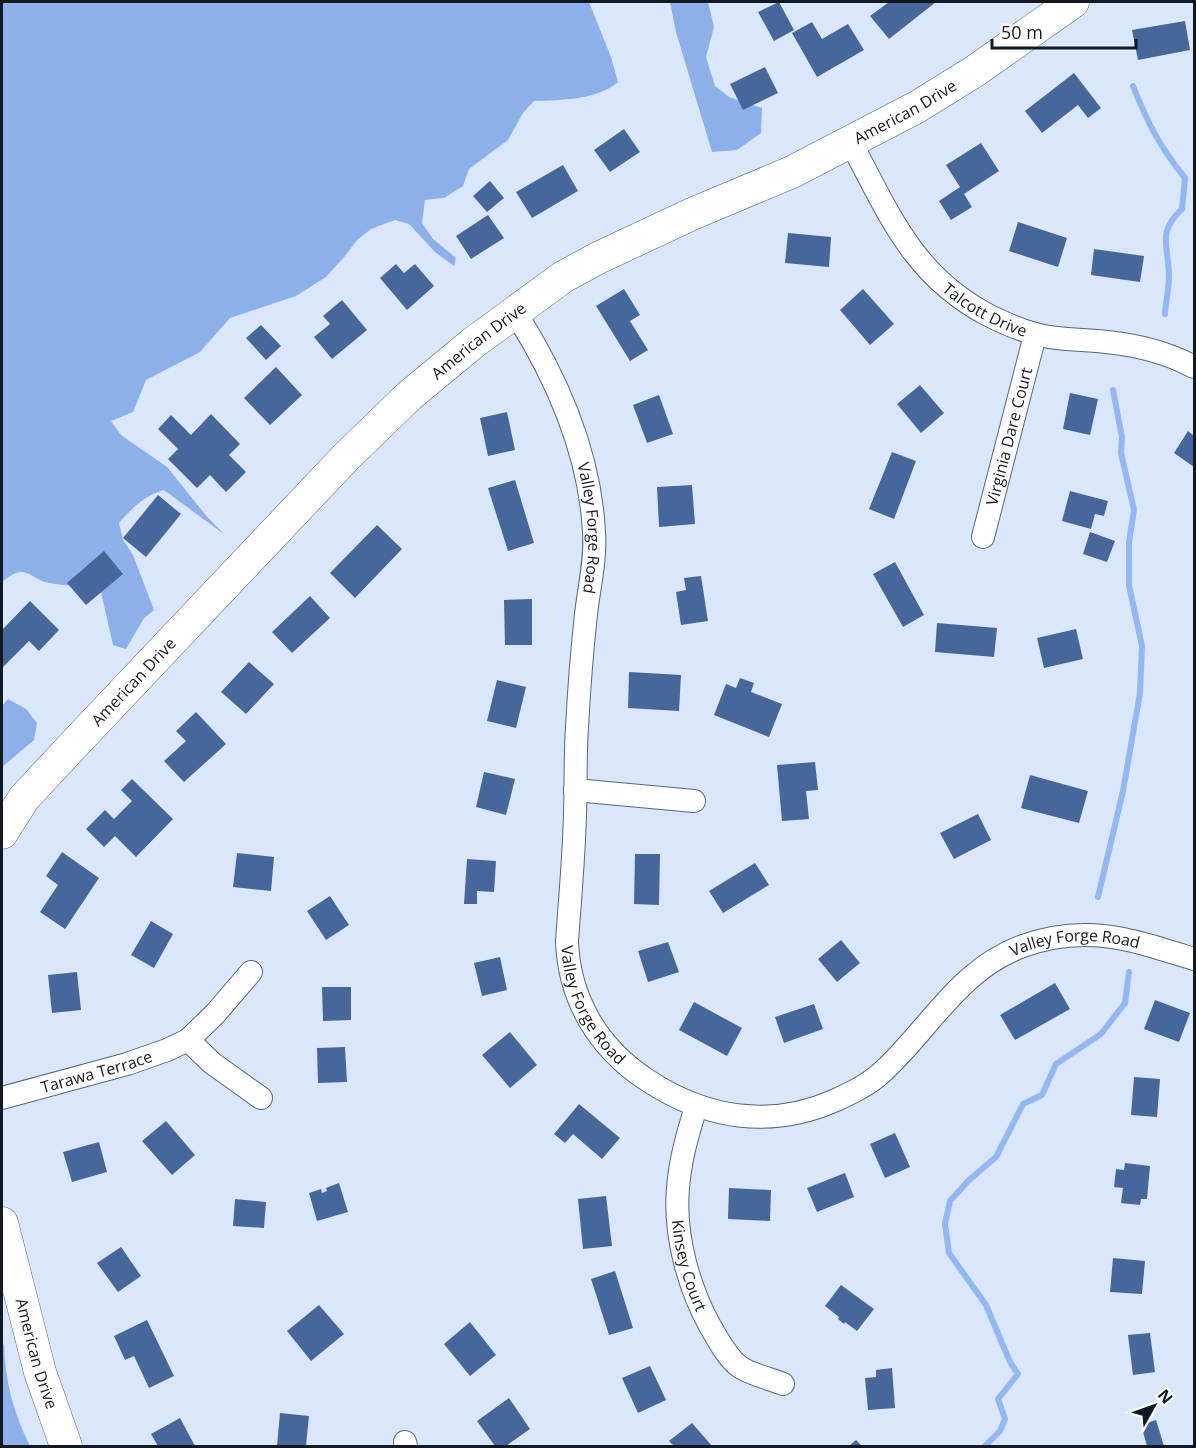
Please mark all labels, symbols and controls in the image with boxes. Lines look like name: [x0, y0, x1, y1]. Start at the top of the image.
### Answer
scale bar: [992, 12, 1136, 50]
text: 50 m: [1001, 20, 1043, 44]
street label: American Drive: [850, 74, 961, 149]
street label: Talcott Drive: [938, 277, 1030, 342]
street label: American Drive: [427, 297, 530, 384]
street label: Virginia Dare Court: [981, 365, 1037, 508]
street label: Valley Forge Road: [572, 460, 605, 595]
street label: American Drive: [86, 633, 181, 731]
street label: Valley Forge Road: [1006, 924, 1142, 961]
street label: Valley Forge Road: [556, 945, 631, 1070]
street label: Tarawa Terrace: [38, 1045, 155, 1098]
street label: Kinsey Court: [667, 1219, 712, 1315]
street label: American Drive: [11, 1296, 63, 1412]
north arrow: [1124, 1376, 1184, 1436]
text: N: [1153, 1384, 1178, 1408]

